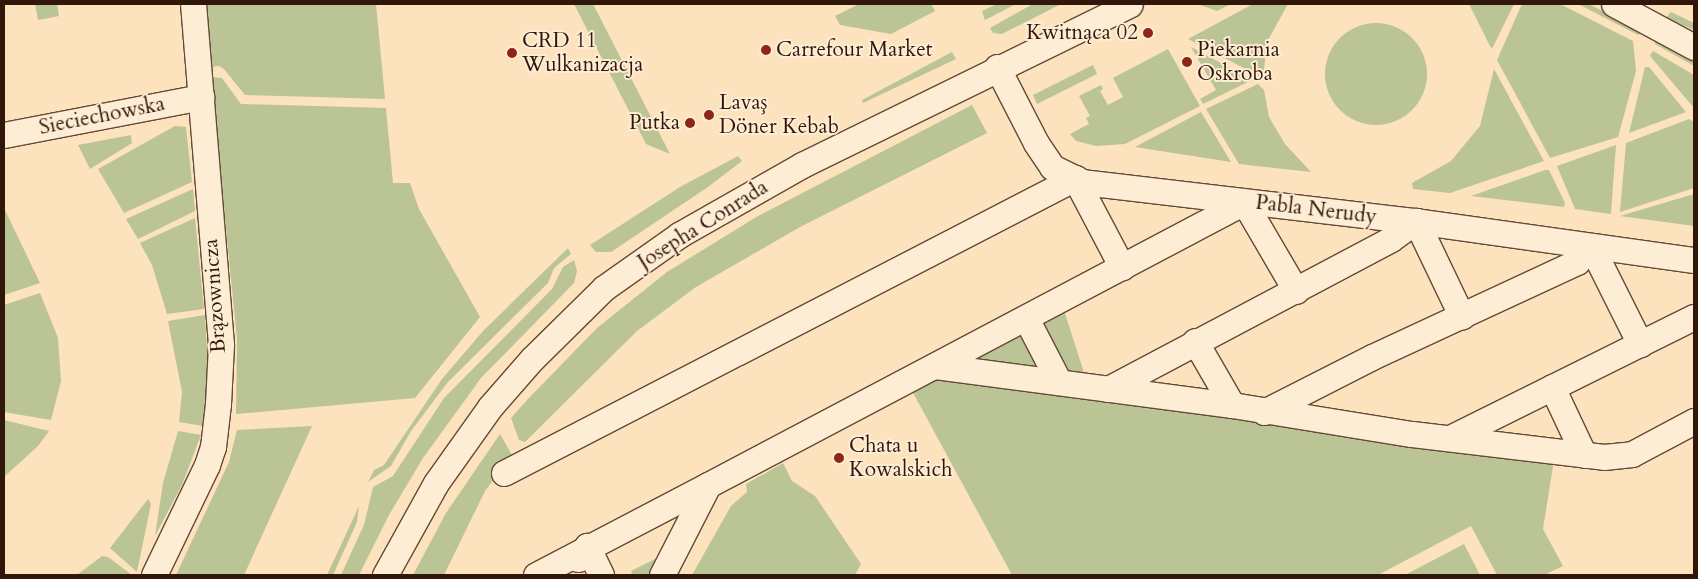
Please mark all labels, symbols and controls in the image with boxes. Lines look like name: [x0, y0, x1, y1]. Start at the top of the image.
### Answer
place label: Kwitnąca 02: [1026, 20, 1138, 46]
marker: Kwitnąca 02: [1142, 27, 1154, 39]
place label: CRD 11 Wulkanizacja: [522, 28, 643, 78]
place label: Carrefour Market: [776, 37, 932, 63]
place label: Piekarnia Oskroba: [1197, 37, 1280, 87]
marker: Carrefour Market: [760, 44, 772, 56]
marker: CRD 11 Wulkanizacja: [506, 47, 518, 59]
marker: Piekarnia Oskroba: [1181, 56, 1193, 68]
place label: Lavaş Döner Kebab: [719, 90, 839, 140]
street label: Sieciechowska: [37, 91, 167, 141]
marker: Lavaş Döner Kebab: [703, 109, 715, 121]
place label: Putka: [629, 110, 680, 136]
marker: Putka: [684, 117, 696, 129]
street label: Josepha Conrada: [633, 175, 773, 275]
street label: Pabla Nerudy: [1254, 190, 1378, 230]
street label: Brązownicza: [198, 238, 232, 354]
place label: Chata u Kowalskich: [849, 433, 953, 483]
marker: Chata u Kowalskich: [833, 452, 845, 464]

